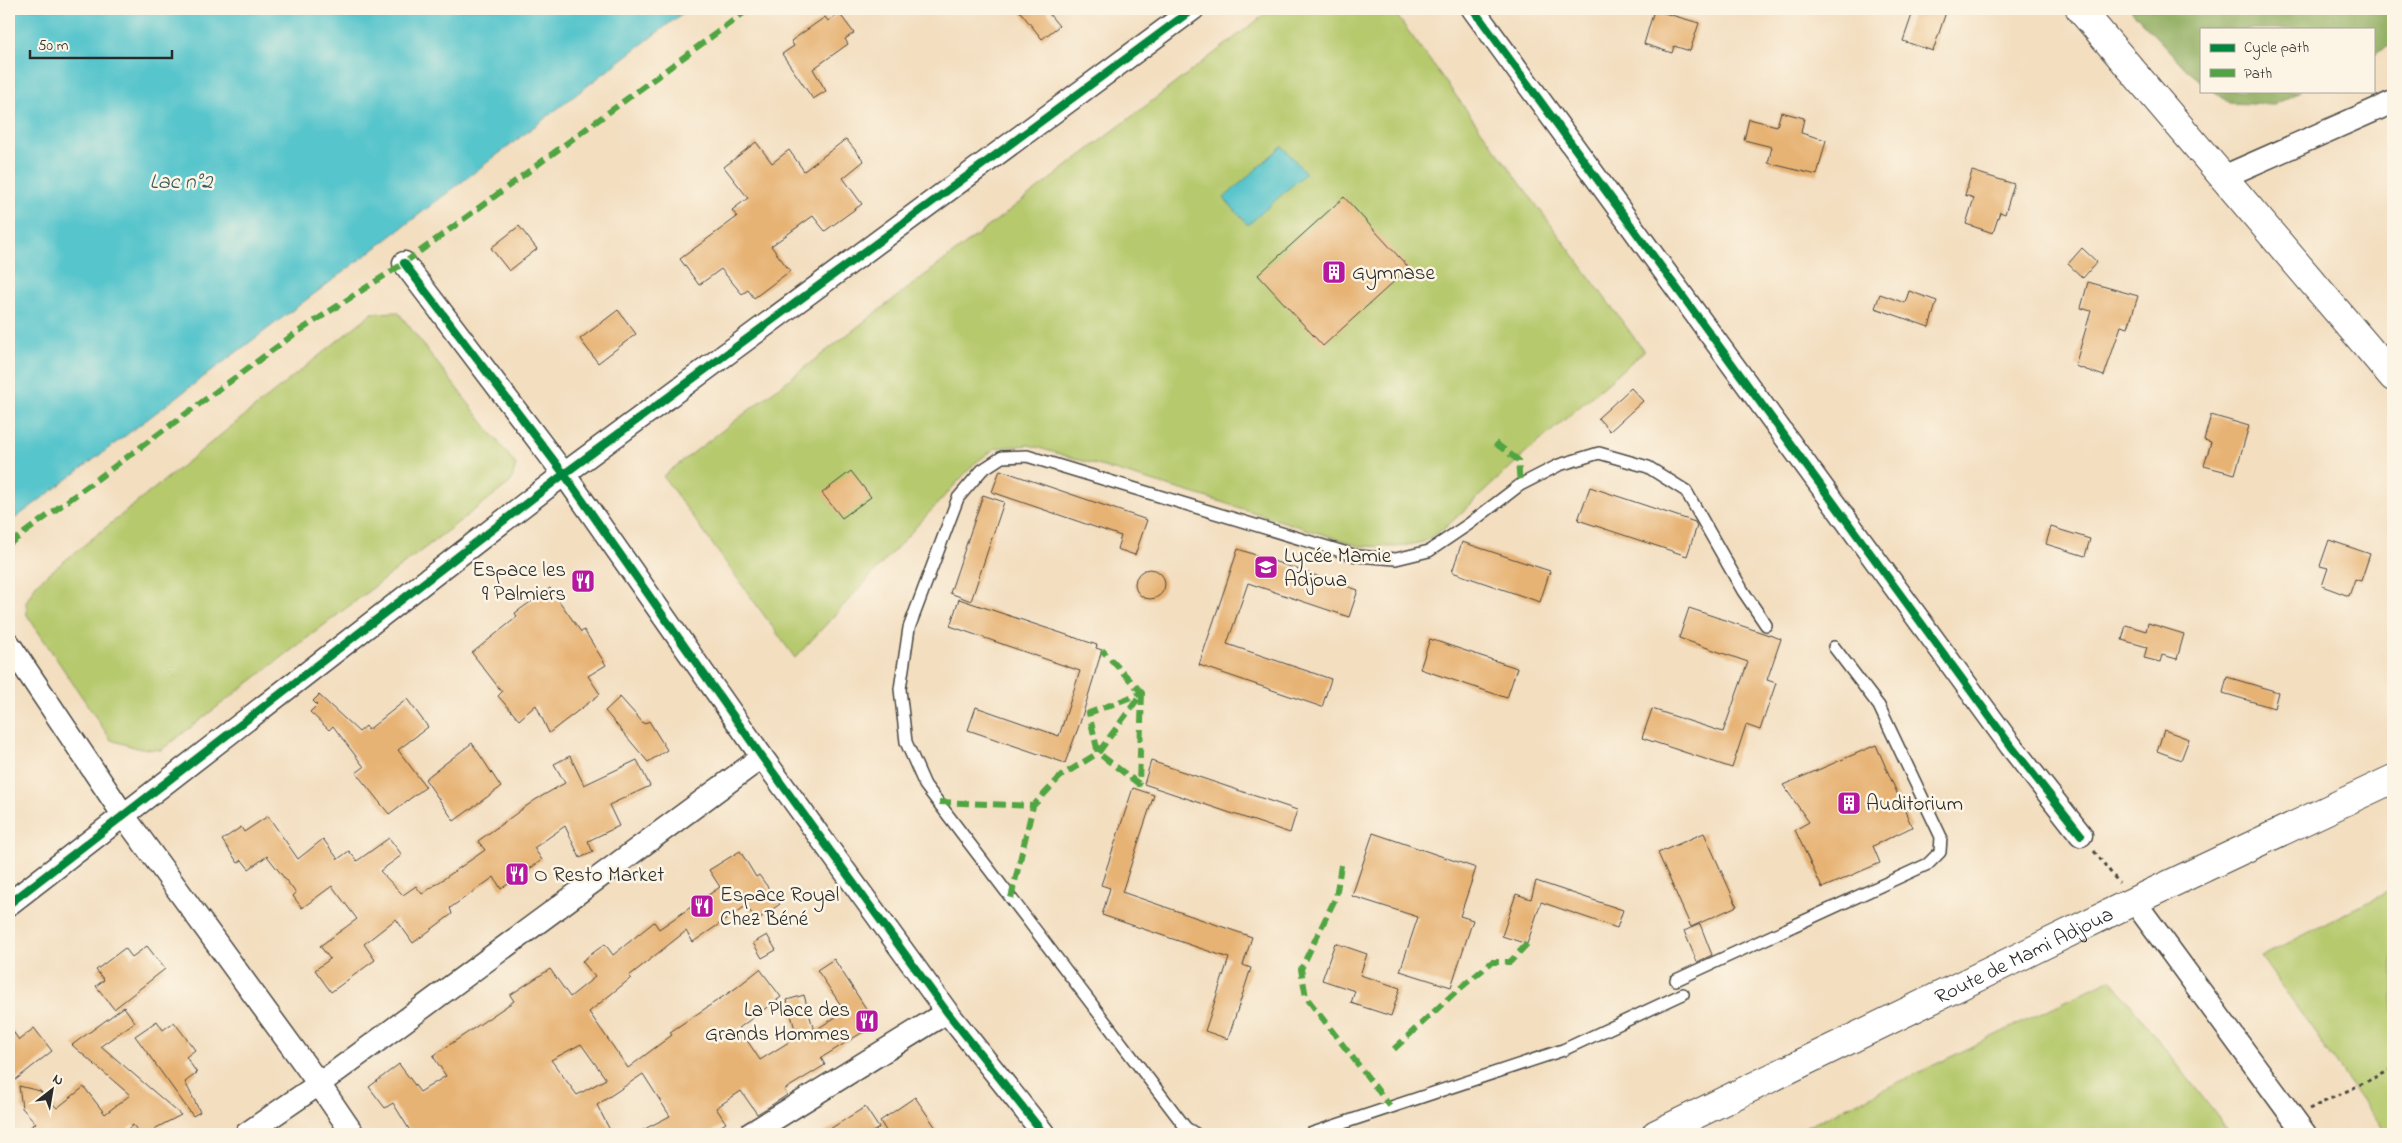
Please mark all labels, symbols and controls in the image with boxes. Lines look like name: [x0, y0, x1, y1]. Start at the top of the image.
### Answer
scale bar: [30, 28, 172, 60]
legend: [2200, 28, 2374, 92]
text: 50 m: [38, 35, 69, 57]
text: Cycle path: [2244, 37, 2309, 60]
text: Path: [2244, 63, 2272, 85]
water label: Lac n°2: [150, 167, 214, 199]
building icon: Gymnase: [1321, 259, 1347, 285]
place label: Gymnase: [1352, 259, 1436, 291]
place label: Lycée Mamie Adjoua: [1284, 542, 1392, 596]
school or university icon: Lycée Mamie Adjoua: [1253, 554, 1279, 580]
place label: Espace les 9 Palmiers: [472, 556, 566, 610]
restaurant icon: Espace les 9 Palmiers: [570, 568, 596, 594]
building icon: Auditorium: [1836, 790, 1862, 816]
place label: Auditorium: [1866, 790, 1963, 820]
restaurant icon: O Resto Market: [504, 861, 530, 887]
place label: O Resto Market: [534, 861, 664, 891]
place label: Espace Royal Chez Béné: [720, 881, 839, 935]
restaurant icon: Espace Royal Chez Béné: [689, 893, 715, 919]
street label: Route de Mami Adjoua: [1930, 900, 2119, 1013]
place label: La Place des Grands Hommes: [705, 996, 850, 1050]
restaurant icon: La Place des Grands Hommes: [854, 1008, 880, 1034]
north arrow: [28, 1066, 78, 1116]
text: N: [48, 1069, 67, 1092]

